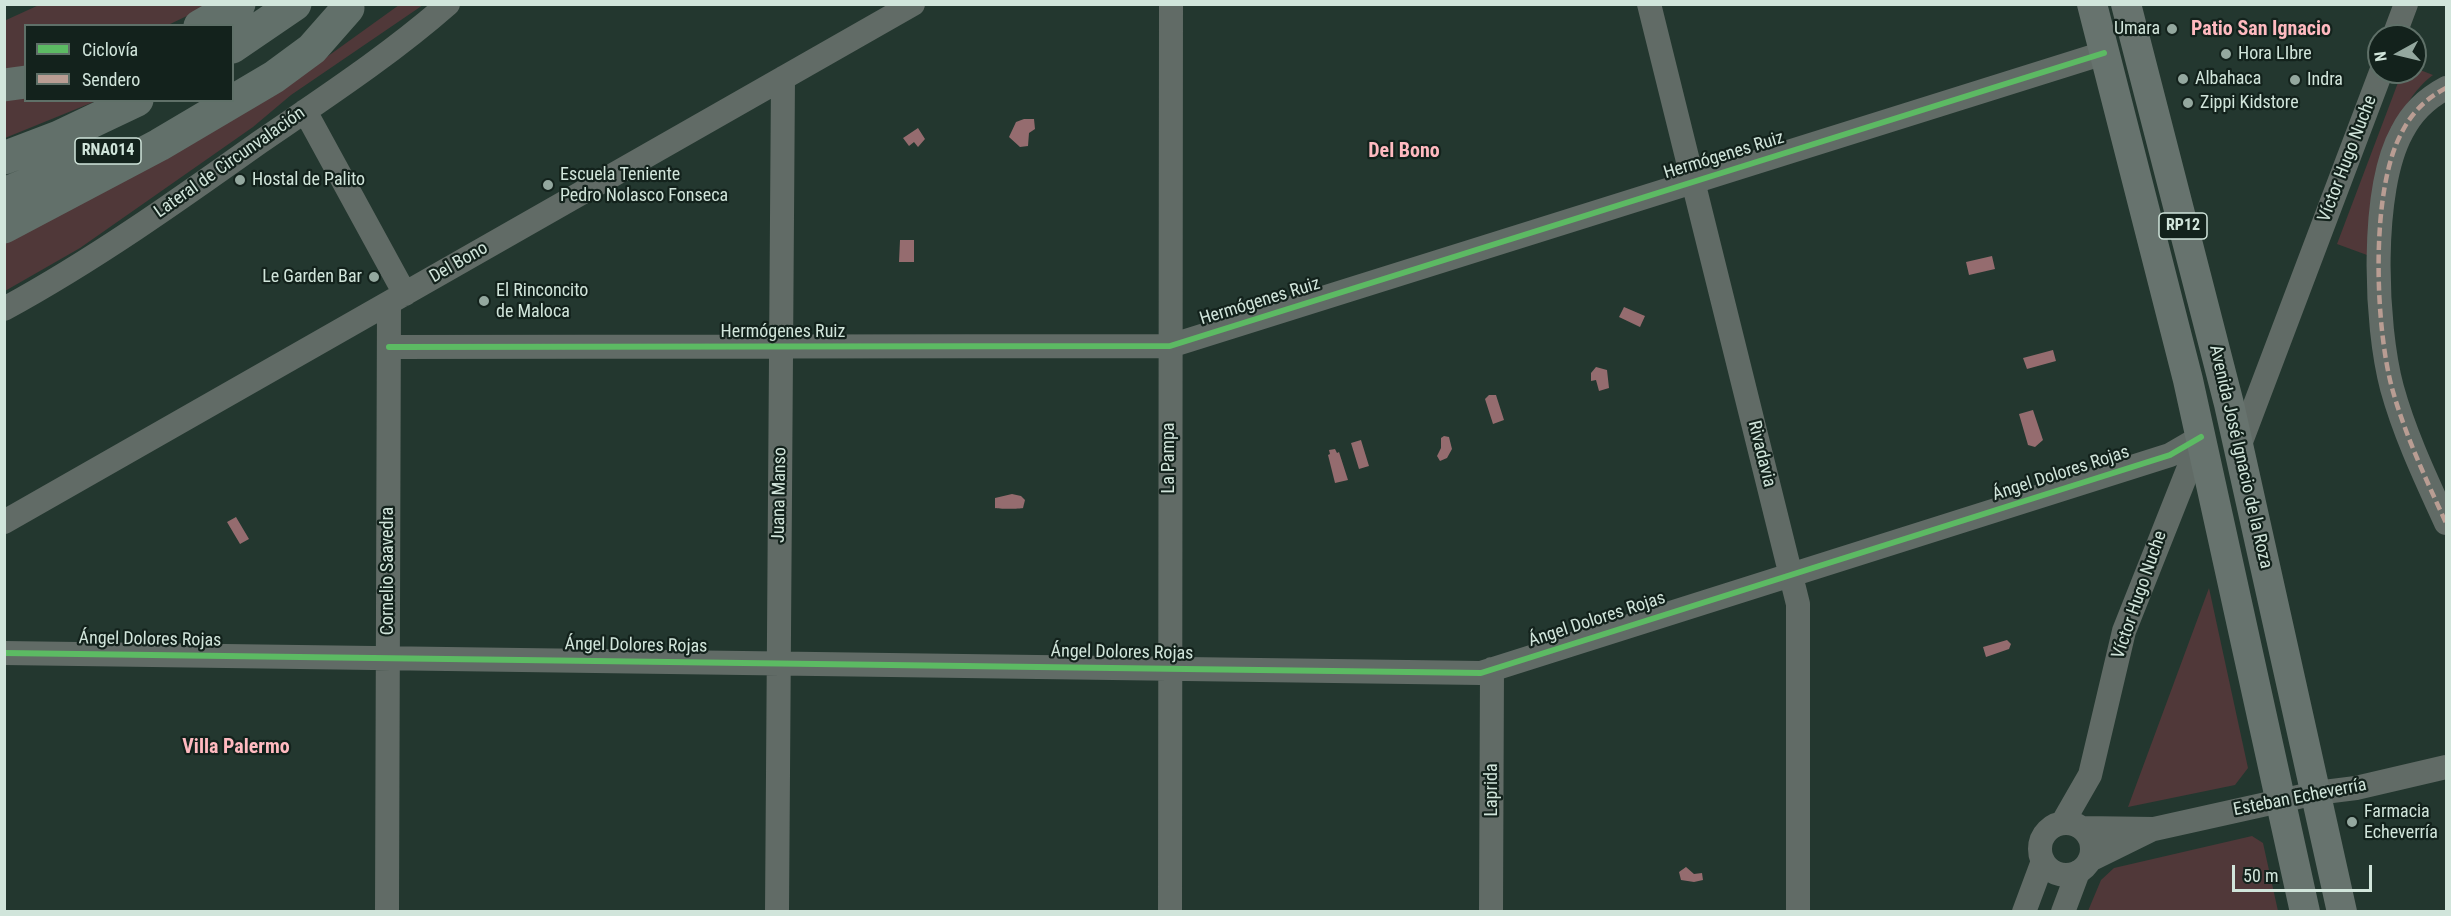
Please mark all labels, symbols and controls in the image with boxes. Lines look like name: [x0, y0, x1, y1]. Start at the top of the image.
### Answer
place label: Umara: [2114, 18, 2160, 40]
district label: Patio San Ignacio: [2191, 18, 2331, 42]
marker: Umara: [2165, 22, 2179, 36]
legend: [24, 24, 234, 102]
north arrow: [2367, 24, 2427, 84]
text: Ciclovía: [82, 39, 138, 60]
place label: Hora LIbre: [2238, 43, 2312, 65]
marker: Hora LIbre: [2219, 47, 2233, 61]
text: N: [2371, 50, 2391, 62]
place label: Albahaca: [2195, 68, 2261, 90]
text: Sendero: [82, 69, 140, 90]
place label: Indra: [2307, 69, 2343, 91]
marker: Albahaca: [2176, 72, 2190, 86]
marker: Indra: [2288, 73, 2302, 87]
place label: Zippi Kidstore: [2200, 92, 2299, 114]
street label: Víctor Hugo Nuche: [2314, 93, 2382, 225]
marker: Zippi Kidstore: [2181, 96, 2195, 110]
street label: Lateral de Circunvalación: [150, 103, 310, 223]
street label: Hermógenes Ruiz: [1661, 127, 1787, 185]
road number: RNA014: [75, 138, 141, 164]
district label: Del Bono: [1368, 140, 1440, 164]
place label: Escuela Teniente Pedro Nolasco Fonseca: [560, 164, 728, 207]
place label: Hostal de Palito: [252, 169, 365, 191]
marker: Hostal de Palito: [233, 173, 247, 187]
marker: Escuela Teniente Pedro Nolasco Fonseca: [541, 178, 555, 192]
road number: RP12: [2159, 213, 2207, 239]
street label: Del Bono: [426, 238, 492, 288]
place label: Le Garden Bar: [262, 266, 362, 288]
marker: Le Garden Bar: [367, 270, 381, 284]
street label: Hermógenes Ruiz: [1197, 273, 1323, 331]
place label: El Rinconcito de Maloca: [496, 280, 588, 322]
marker: El Rinconcito de Maloca: [477, 294, 491, 308]
street label: Hermógenes Ruiz: [721, 321, 845, 343]
street label: Avenida José Ignacio de la Roza: [2204, 343, 2276, 571]
street label: Rivadavia: [1742, 419, 1780, 489]
street label: La Pampa: [1158, 423, 1180, 493]
street label: Ángel Dolores Rojas: [1990, 442, 2132, 506]
street label: Juana Manso: [768, 447, 792, 543]
street label: Cornelio Saavedra: [377, 507, 399, 635]
street label: Víctor Hugo Nuche: [2108, 528, 2172, 662]
street label: Ángel Dolores Rojas: [1526, 588, 1668, 652]
street label: Ángel Dolores Rojas: [78, 628, 222, 652]
street label: Ángel Dolores Rojas: [564, 634, 708, 658]
street label: Ángel Dolores Rojas: [1050, 641, 1194, 665]
district label: Villa Palermo: [182, 736, 290, 760]
street label: Laprida: [1481, 763, 1503, 817]
street label: Esteban Echeverría: [2232, 774, 2368, 822]
place label: Farmacia Echeverría: [2364, 801, 2438, 844]
marker: Farmacia Echeverría: [2345, 815, 2359, 829]
scale bar: [2235, 853, 2374, 891]
text: 50 m: [2243, 865, 2278, 886]

